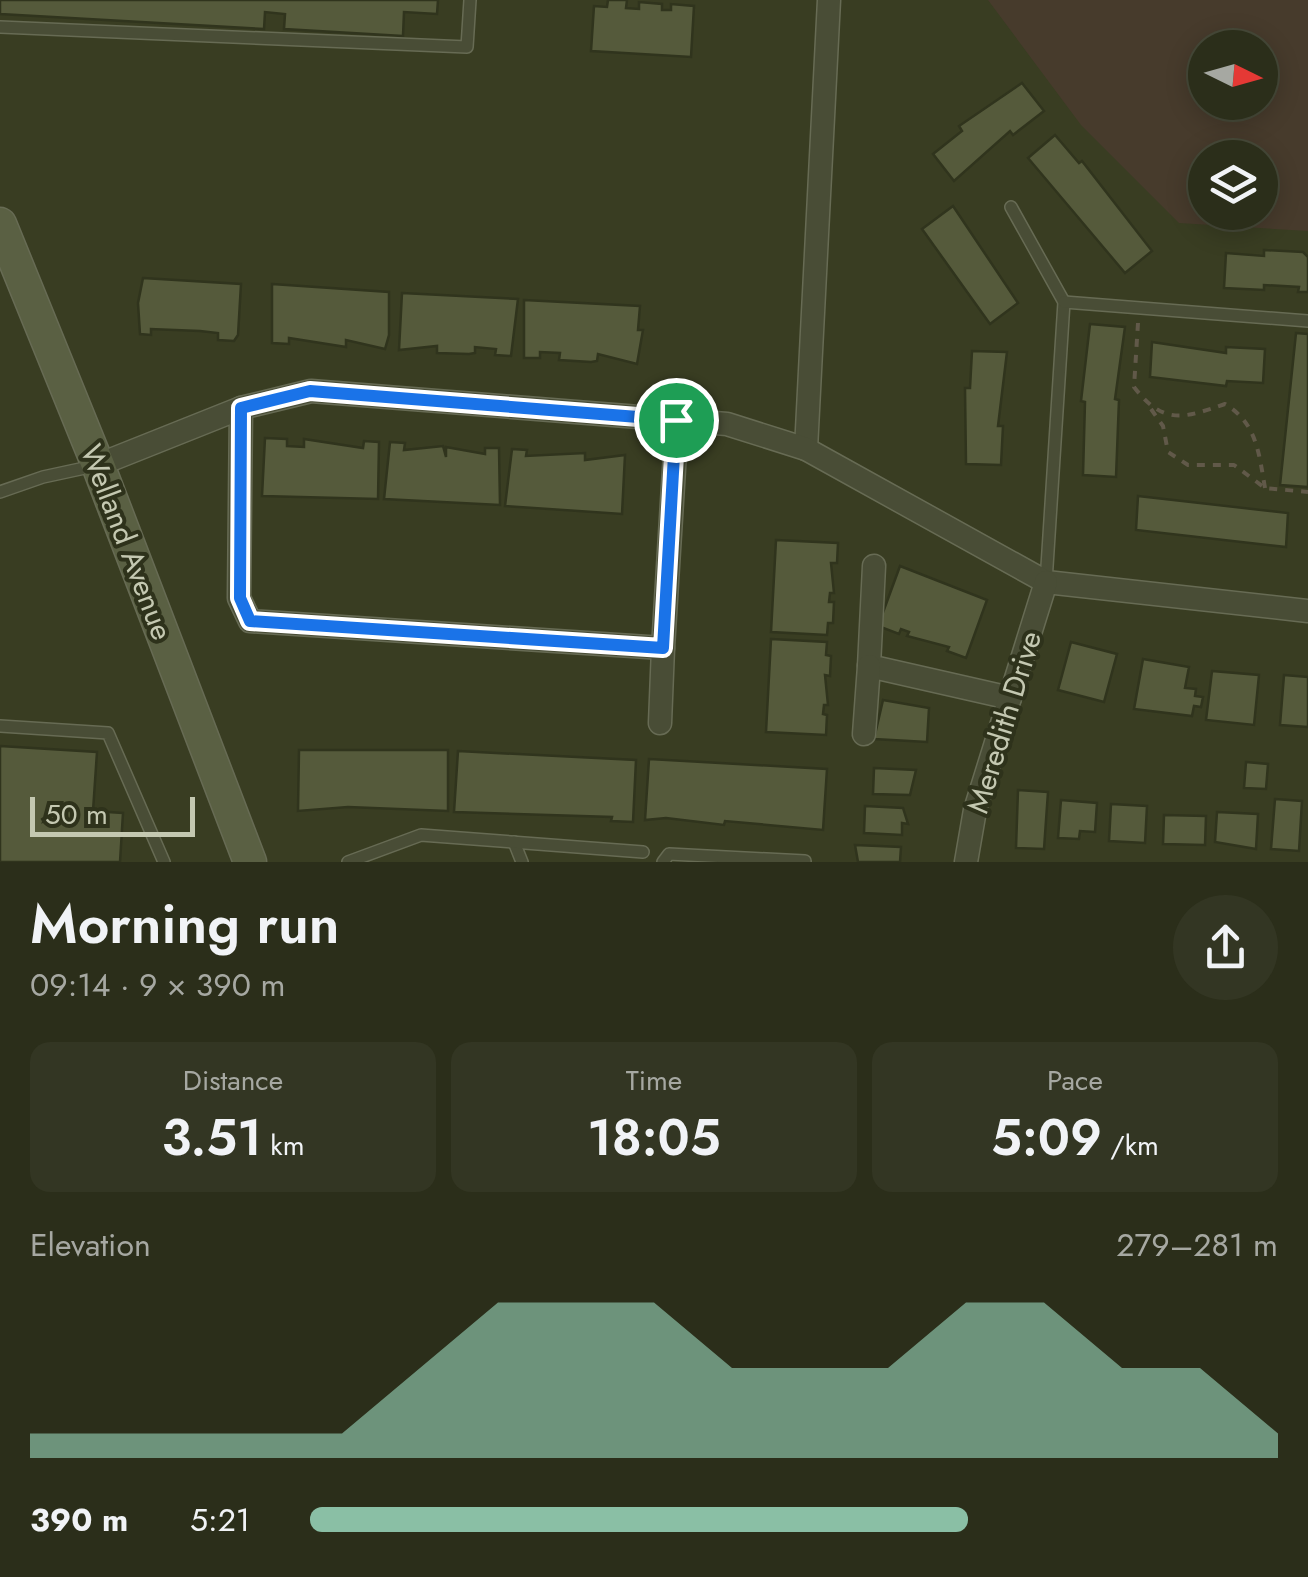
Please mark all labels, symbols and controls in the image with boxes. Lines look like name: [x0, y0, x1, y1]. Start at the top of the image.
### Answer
north arrow: [1188, 30, 1278, 120]
map controls: [1188, 30, 1278, 230]
button: layers: [1188, 140, 1278, 230]
pin: [634, 378, 719, 463]
icon: arrive: [649, 393, 704, 448]
street label: Welland Avenue: [70, 438, 184, 646]
street label: Meredith Drive: [956, 626, 1052, 818]
scale bar: [30, 792, 195, 836]
text: 50 m: [45, 794, 108, 835]
text: Morning run: [30, 884, 340, 964]
button: share: [1173, 895, 1278, 1000]
text: 09:14 · 9 × 390 m: [30, 962, 285, 1008]
text: Distance: [183, 1060, 283, 1101]
text: Time: [626, 1060, 682, 1101]
text: Pace: [1047, 1060, 1103, 1101]
text: 3.51: [162, 1101, 262, 1174]
text: 18:05: [587, 1101, 721, 1174]
text: 5:09: [991, 1101, 1102, 1174]
text: km: [262, 1125, 304, 1166]
text: /km: [1102, 1125, 1159, 1166]
text: Elevation: [30, 1222, 151, 1268]
text: 279–281 m: [1116, 1222, 1278, 1268]
text: 390 m: [30, 1497, 128, 1543]
text: 5:21: [190, 1497, 250, 1543]

